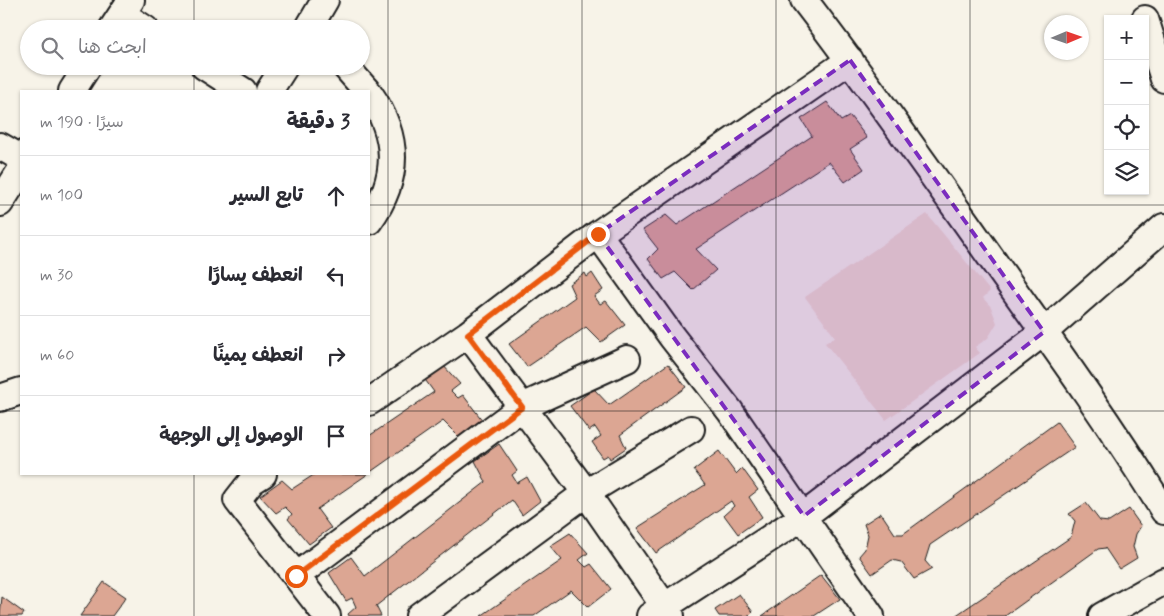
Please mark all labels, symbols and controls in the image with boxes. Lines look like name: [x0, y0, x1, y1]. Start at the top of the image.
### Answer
north arrow: [1044, 15, 1089, 60]
map controls: [1104, 15, 1149, 195]
button: +: [1104, 15, 1149, 60]
search box: [20, 20, 370, 75]
icon: search: [38, 34, 66, 62]
text: ابحث هنا: [78, 35, 147, 60]
button: −: [1104, 60, 1149, 105]
button: locate: [1104, 105, 1149, 150]
text: 3 دقيقة: [286, 108, 350, 136]
text: سيرًا · 190 m: [40, 112, 124, 133]
button: layers: [1104, 150, 1149, 195]
icon: ahead: [322, 182, 350, 210]
text: تابع السير: [230, 183, 303, 208]
text: 100 m: [40, 185, 83, 206]
route end: [587, 223, 610, 246]
icon: left: [322, 262, 350, 290]
text: انعطف يسارًا: [208, 263, 303, 288]
text: 30 m: [40, 265, 73, 286]
icon: right: [322, 342, 350, 370]
text: انعطف يمينًا: [213, 343, 303, 368]
text: 60 m: [40, 345, 74, 366]
icon: arrive: [322, 422, 350, 450]
text: الوصول إلى الوجهة: [159, 423, 303, 448]
route start: [285, 565, 308, 588]

